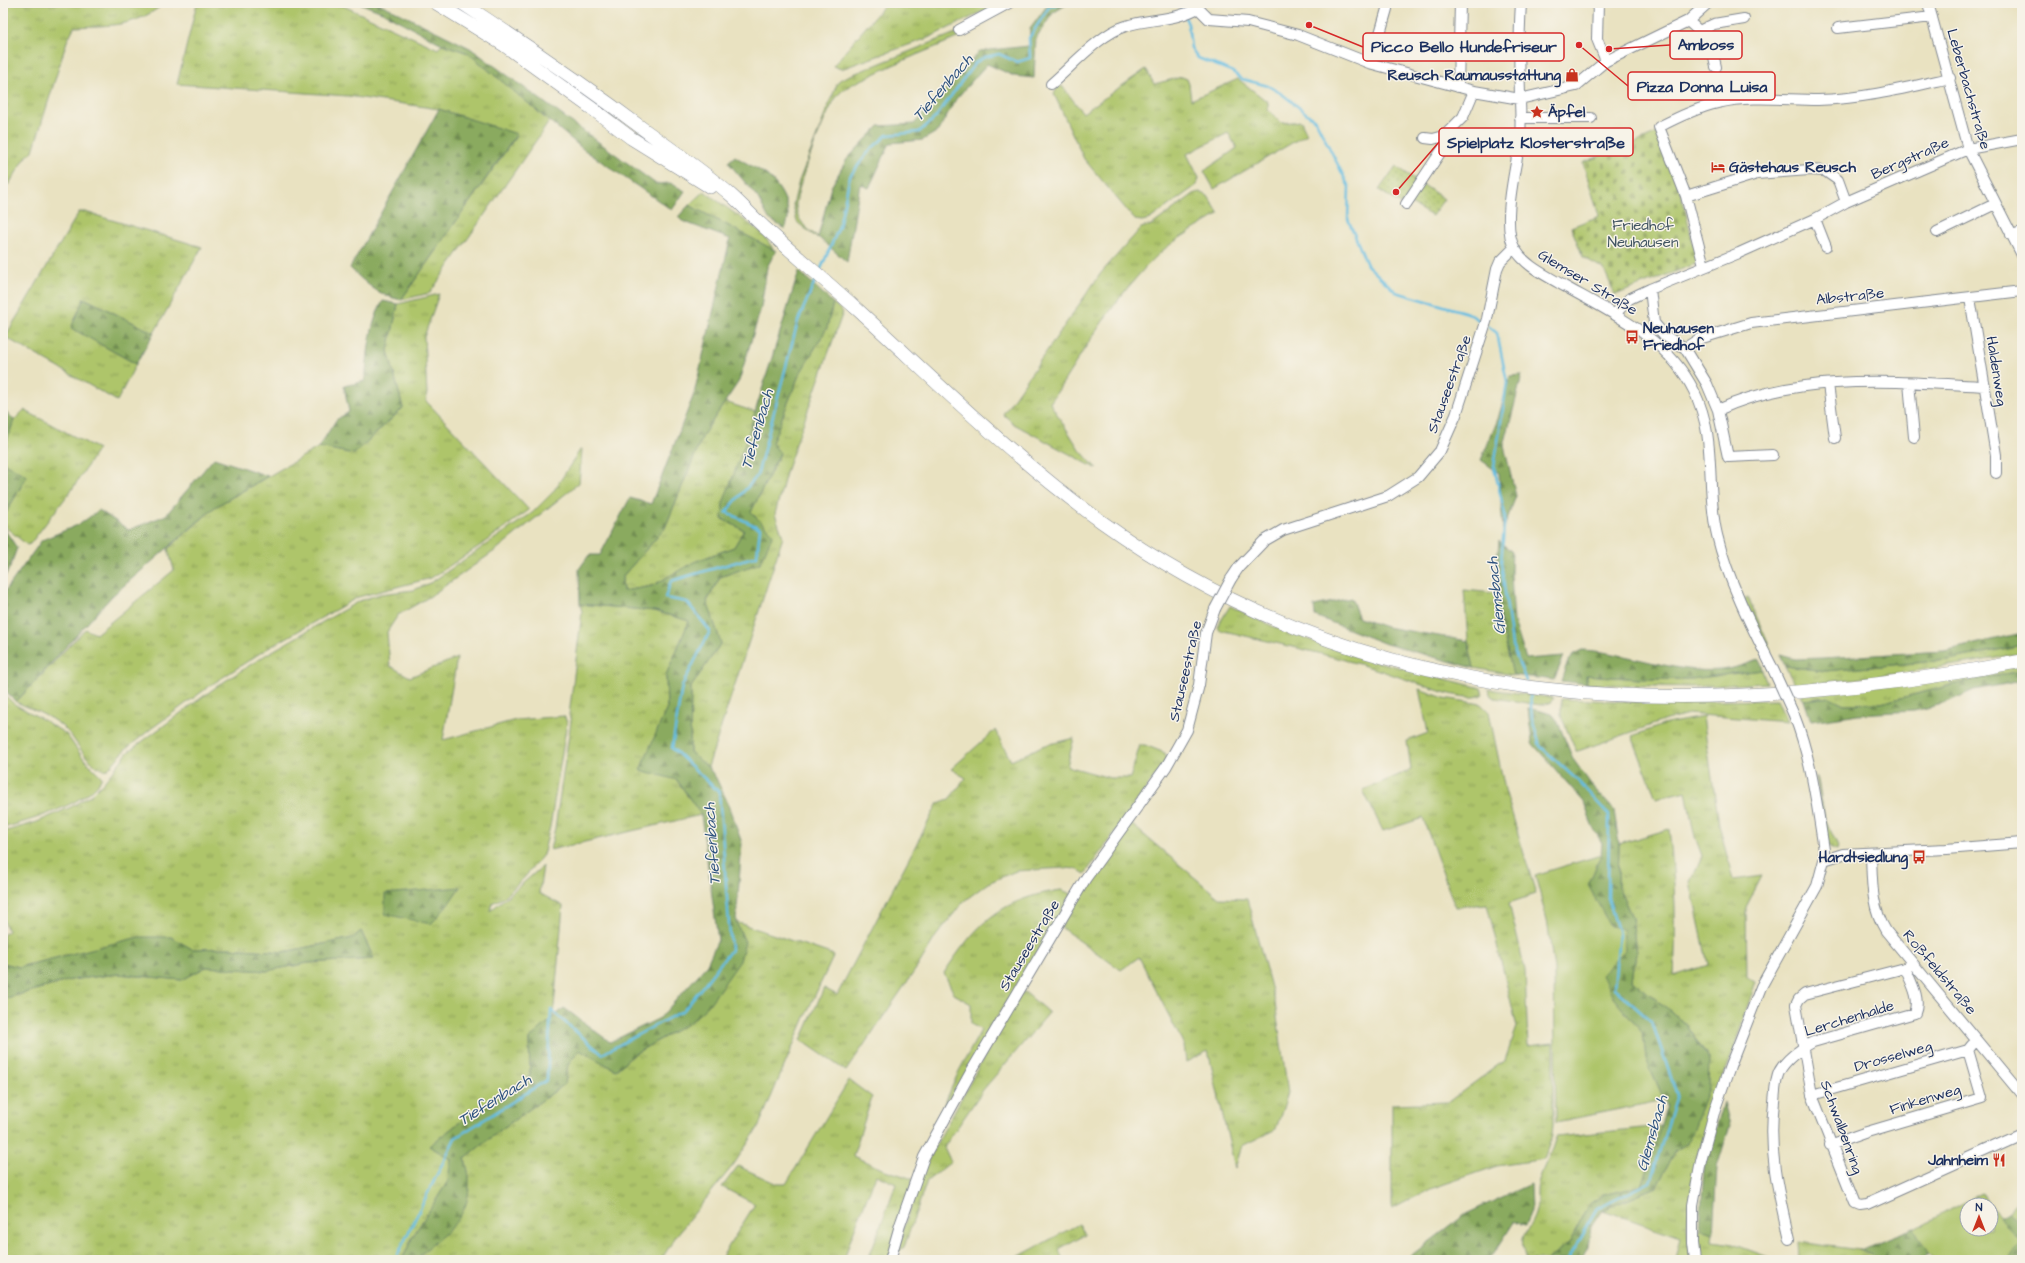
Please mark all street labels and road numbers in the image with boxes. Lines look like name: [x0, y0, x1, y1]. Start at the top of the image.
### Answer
street label: Leberbachstraße: [1941, 26, 1996, 152]
street label: Bergstraße: [1868, 132, 1953, 186]
street label: Glemser Straße: [1534, 244, 1642, 320]
street label: Albstraße: [1815, 282, 1885, 311]
street label: Stauseestraße: [1422, 332, 1477, 436]
street label: Haldenweg: [1980, 335, 2012, 408]
street label: Stauseestraße: [1164, 619, 1207, 724]
street label: Stauseestraße: [994, 896, 1065, 995]
street label: Roßfeldstraße: [1898, 925, 1981, 1019]
street label: Lerchenhalde: [1802, 995, 1896, 1042]
street label: Drosselweg: [1852, 1035, 1935, 1079]
street label: Schwalbenring: [1814, 1077, 1868, 1178]
street label: Finkenweg: [1887, 1079, 1964, 1121]

